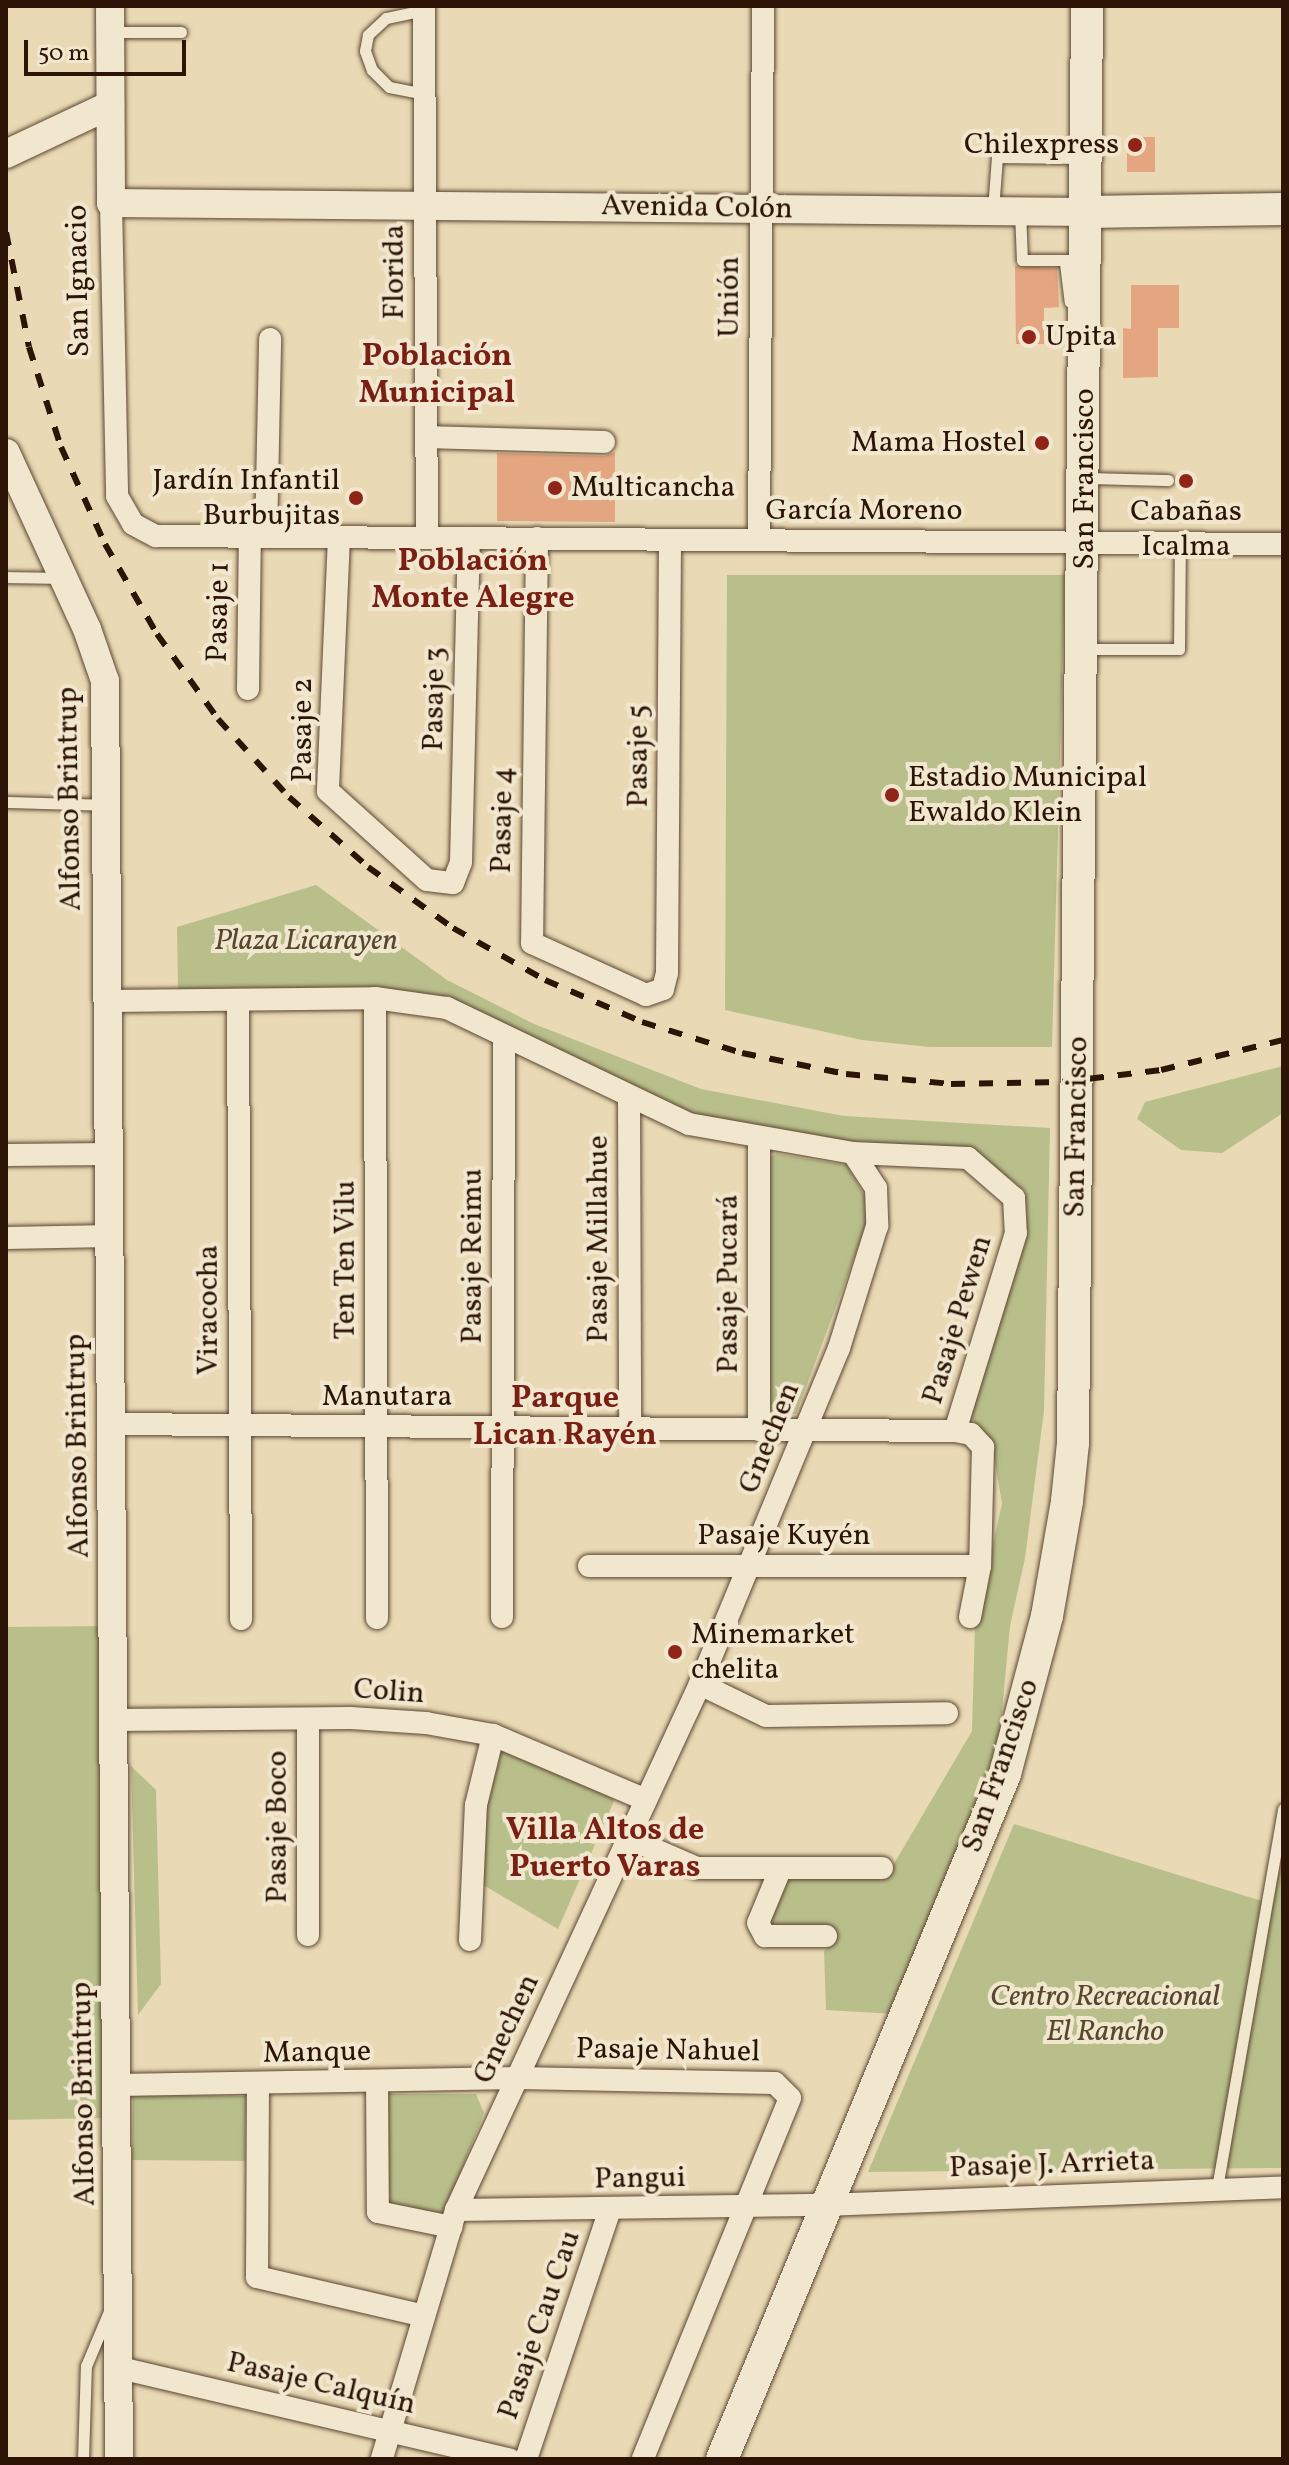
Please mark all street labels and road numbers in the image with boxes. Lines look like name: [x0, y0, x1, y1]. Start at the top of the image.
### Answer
street label: Avenida Colón: [601, 188, 793, 228]
street label: San Ignacio: [60, 204, 98, 358]
street label: Florida: [377, 224, 413, 320]
street label: Unión: [712, 256, 748, 338]
street label: San Francisco: [1067, 388, 1103, 570]
street label: García Moreno: [766, 493, 962, 529]
street label: Pasaje 1: [200, 561, 238, 663]
street label: Pasaje 3: [416, 647, 454, 751]
street label: Pasaje 2: [285, 678, 321, 782]
street label: Alfonso Brintrup: [50, 686, 90, 912]
street label: Pasaje 5: [621, 704, 657, 808]
street label: Pasaje 4: [484, 766, 522, 874]
street label: San Francisco: [1057, 1036, 1097, 1218]
street label: Pasaje Millahue: [581, 1135, 617, 1343]
street label: Pasaje Reimu: [455, 1168, 491, 1344]
street label: Ten Ten Vilu: [328, 1179, 364, 1341]
street label: Pasaje Pucará: [711, 1194, 747, 1374]
street label: Pasaje Pewen: [915, 1231, 1001, 1409]
street label: Viracocha: [191, 1245, 227, 1375]
street label: Alfonso Brintrup: [58, 1333, 98, 1559]
street label: Gnechen: [731, 1377, 809, 1499]
street label: Manutara: [322, 1379, 452, 1415]
street label: Pasaje Kuyén: [697, 1518, 871, 1554]
street label: Colin: [352, 1672, 426, 1712]
street label: San Francisco: [954, 1674, 1048, 1858]
street label: Pasaje Boco: [260, 1751, 296, 1903]
street label: Gnechen: [466, 1968, 548, 2090]
street label: Alfonso Brintrup: [64, 1981, 104, 2207]
street label: Pasaje Nahuel: [576, 2031, 760, 2071]
street label: Manque: [263, 2034, 371, 2072]
street label: Pasaje J. Arrieta: [948, 2143, 1156, 2187]
street label: Pangui: [594, 2160, 686, 2198]
street label: Pasaje Cau Cau: [491, 2226, 589, 2424]
street label: Pasaje Calquín: [223, 2345, 419, 2423]

